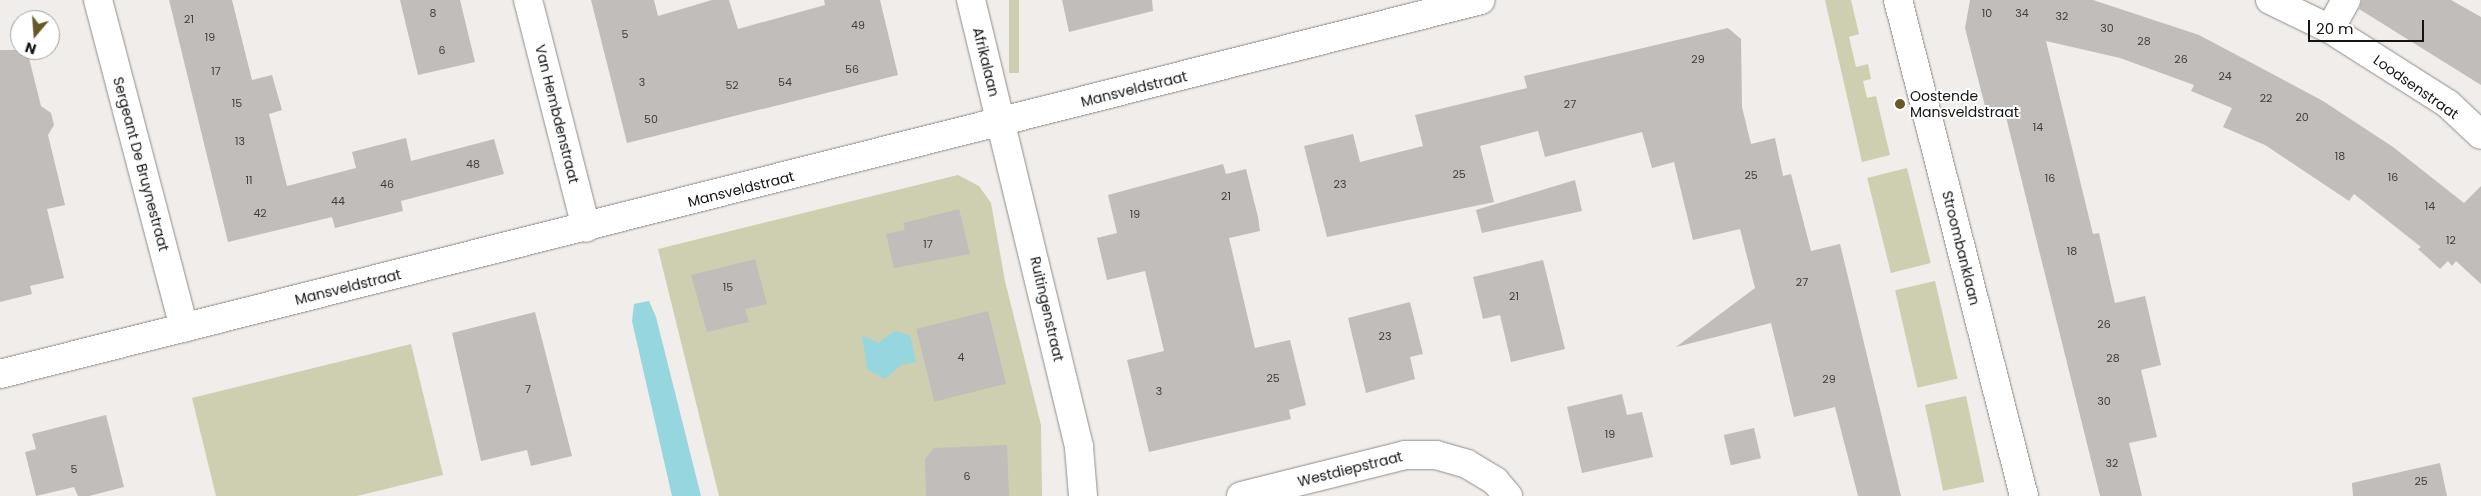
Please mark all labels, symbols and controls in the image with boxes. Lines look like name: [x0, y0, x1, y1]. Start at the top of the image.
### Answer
house number: 8: [430, 6, 436, 20]
house number: 10: [1982, 6, 1992, 20]
house number: 34: [2015, 6, 2029, 20]
house number: 32: [2056, 9, 2068, 23]
north arrow: [10, 10, 60, 60]
scale bar: [2311, 10, 2427, 42]
house number: 21: [184, 12, 194, 26]
house number: 49: [851, 18, 865, 32]
text: 20 m: [2316, 18, 2354, 39]
house number: 30: [2100, 21, 2114, 35]
street label: Afrikalaan: [969, 26, 1003, 98]
house number: 5: [622, 27, 628, 41]
house number: 19: [205, 30, 215, 44]
house number: 28: [2137, 34, 2151, 48]
text: N: [23, 37, 39, 59]
house number: 6: [439, 43, 445, 57]
street label: Van Hembdenstraat: [532, 43, 582, 185]
street label: Loodsenstraat: [2370, 51, 2462, 123]
house number: 29: [1691, 52, 1705, 66]
house number: 26: [2174, 52, 2188, 66]
house number: 56: [845, 62, 859, 76]
house number: 17: [211, 64, 221, 78]
street label: Mansveldstraat: [1079, 68, 1189, 110]
house number: 24: [2218, 69, 2232, 83]
street label: Sergeant De Bruynestraat: [110, 75, 172, 253]
house number: 3: [639, 75, 645, 89]
house number: 54: [778, 75, 792, 89]
house number: 52: [725, 78, 739, 92]
place label: Oostende Mansveldstraat: [1910, 88, 2019, 120]
house number: 22: [2260, 91, 2272, 105]
house number: 15: [232, 96, 242, 110]
house number: 27: [1564, 97, 1576, 111]
marker: Oostende Mansveldstraat: [1894, 98, 1906, 110]
house number: 20: [2295, 110, 2309, 124]
house number: 50: [644, 112, 658, 126]
house number: 14: [2033, 120, 2043, 134]
house number: 13: [235, 134, 245, 148]
house number: 18: [2335, 149, 2345, 163]
house number: 48: [466, 157, 480, 171]
house number: 25: [1452, 167, 1466, 181]
street label: Mansveldstraat: [686, 168, 796, 210]
house number: 25: [1744, 168, 1758, 182]
house number: 16: [2388, 170, 2398, 184]
house number: 16: [2045, 171, 2055, 185]
house number: 11: [245, 173, 253, 187]
house number: 46: [380, 177, 394, 191]
house number: 23: [1334, 177, 1346, 191]
house number: 21: [1221, 189, 1231, 203]
street label: Stroombanklaan: [1939, 189, 1983, 307]
house number: 44: [331, 194, 345, 208]
house number: 14: [2425, 199, 2435, 213]
house number: 42: [253, 206, 267, 220]
house number: 19: [1130, 207, 1140, 221]
house number: 12: [2446, 233, 2456, 247]
house number: 17: [923, 237, 933, 251]
house number: 18: [2067, 244, 2077, 258]
street label: Ruitingenstraat: [1027, 255, 1067, 363]
street label: Mansveldstraat: [293, 266, 403, 308]
house number: 27: [1796, 275, 1808, 289]
house number: 15: [723, 280, 733, 294]
house number: 21: [1509, 289, 1519, 303]
house number: 26: [2097, 317, 2111, 331]
house number: 23: [1379, 329, 1391, 343]
house number: 4: [958, 350, 964, 364]
house number: 28: [2106, 351, 2120, 365]
house number: 25: [1266, 371, 1280, 385]
house number: 29: [1822, 372, 1836, 386]
house number: 7: [525, 382, 531, 396]
house number: 3: [1156, 384, 1162, 398]
house number: 30: [2097, 394, 2111, 408]
house number: 19: [1605, 427, 1615, 441]
street label: Westdiepstraat: [1296, 448, 1404, 490]
house number: 32: [2106, 456, 2118, 470]
house number: 5: [71, 462, 77, 476]
house number: 6: [964, 469, 970, 483]
house number: 25: [2414, 474, 2428, 488]

